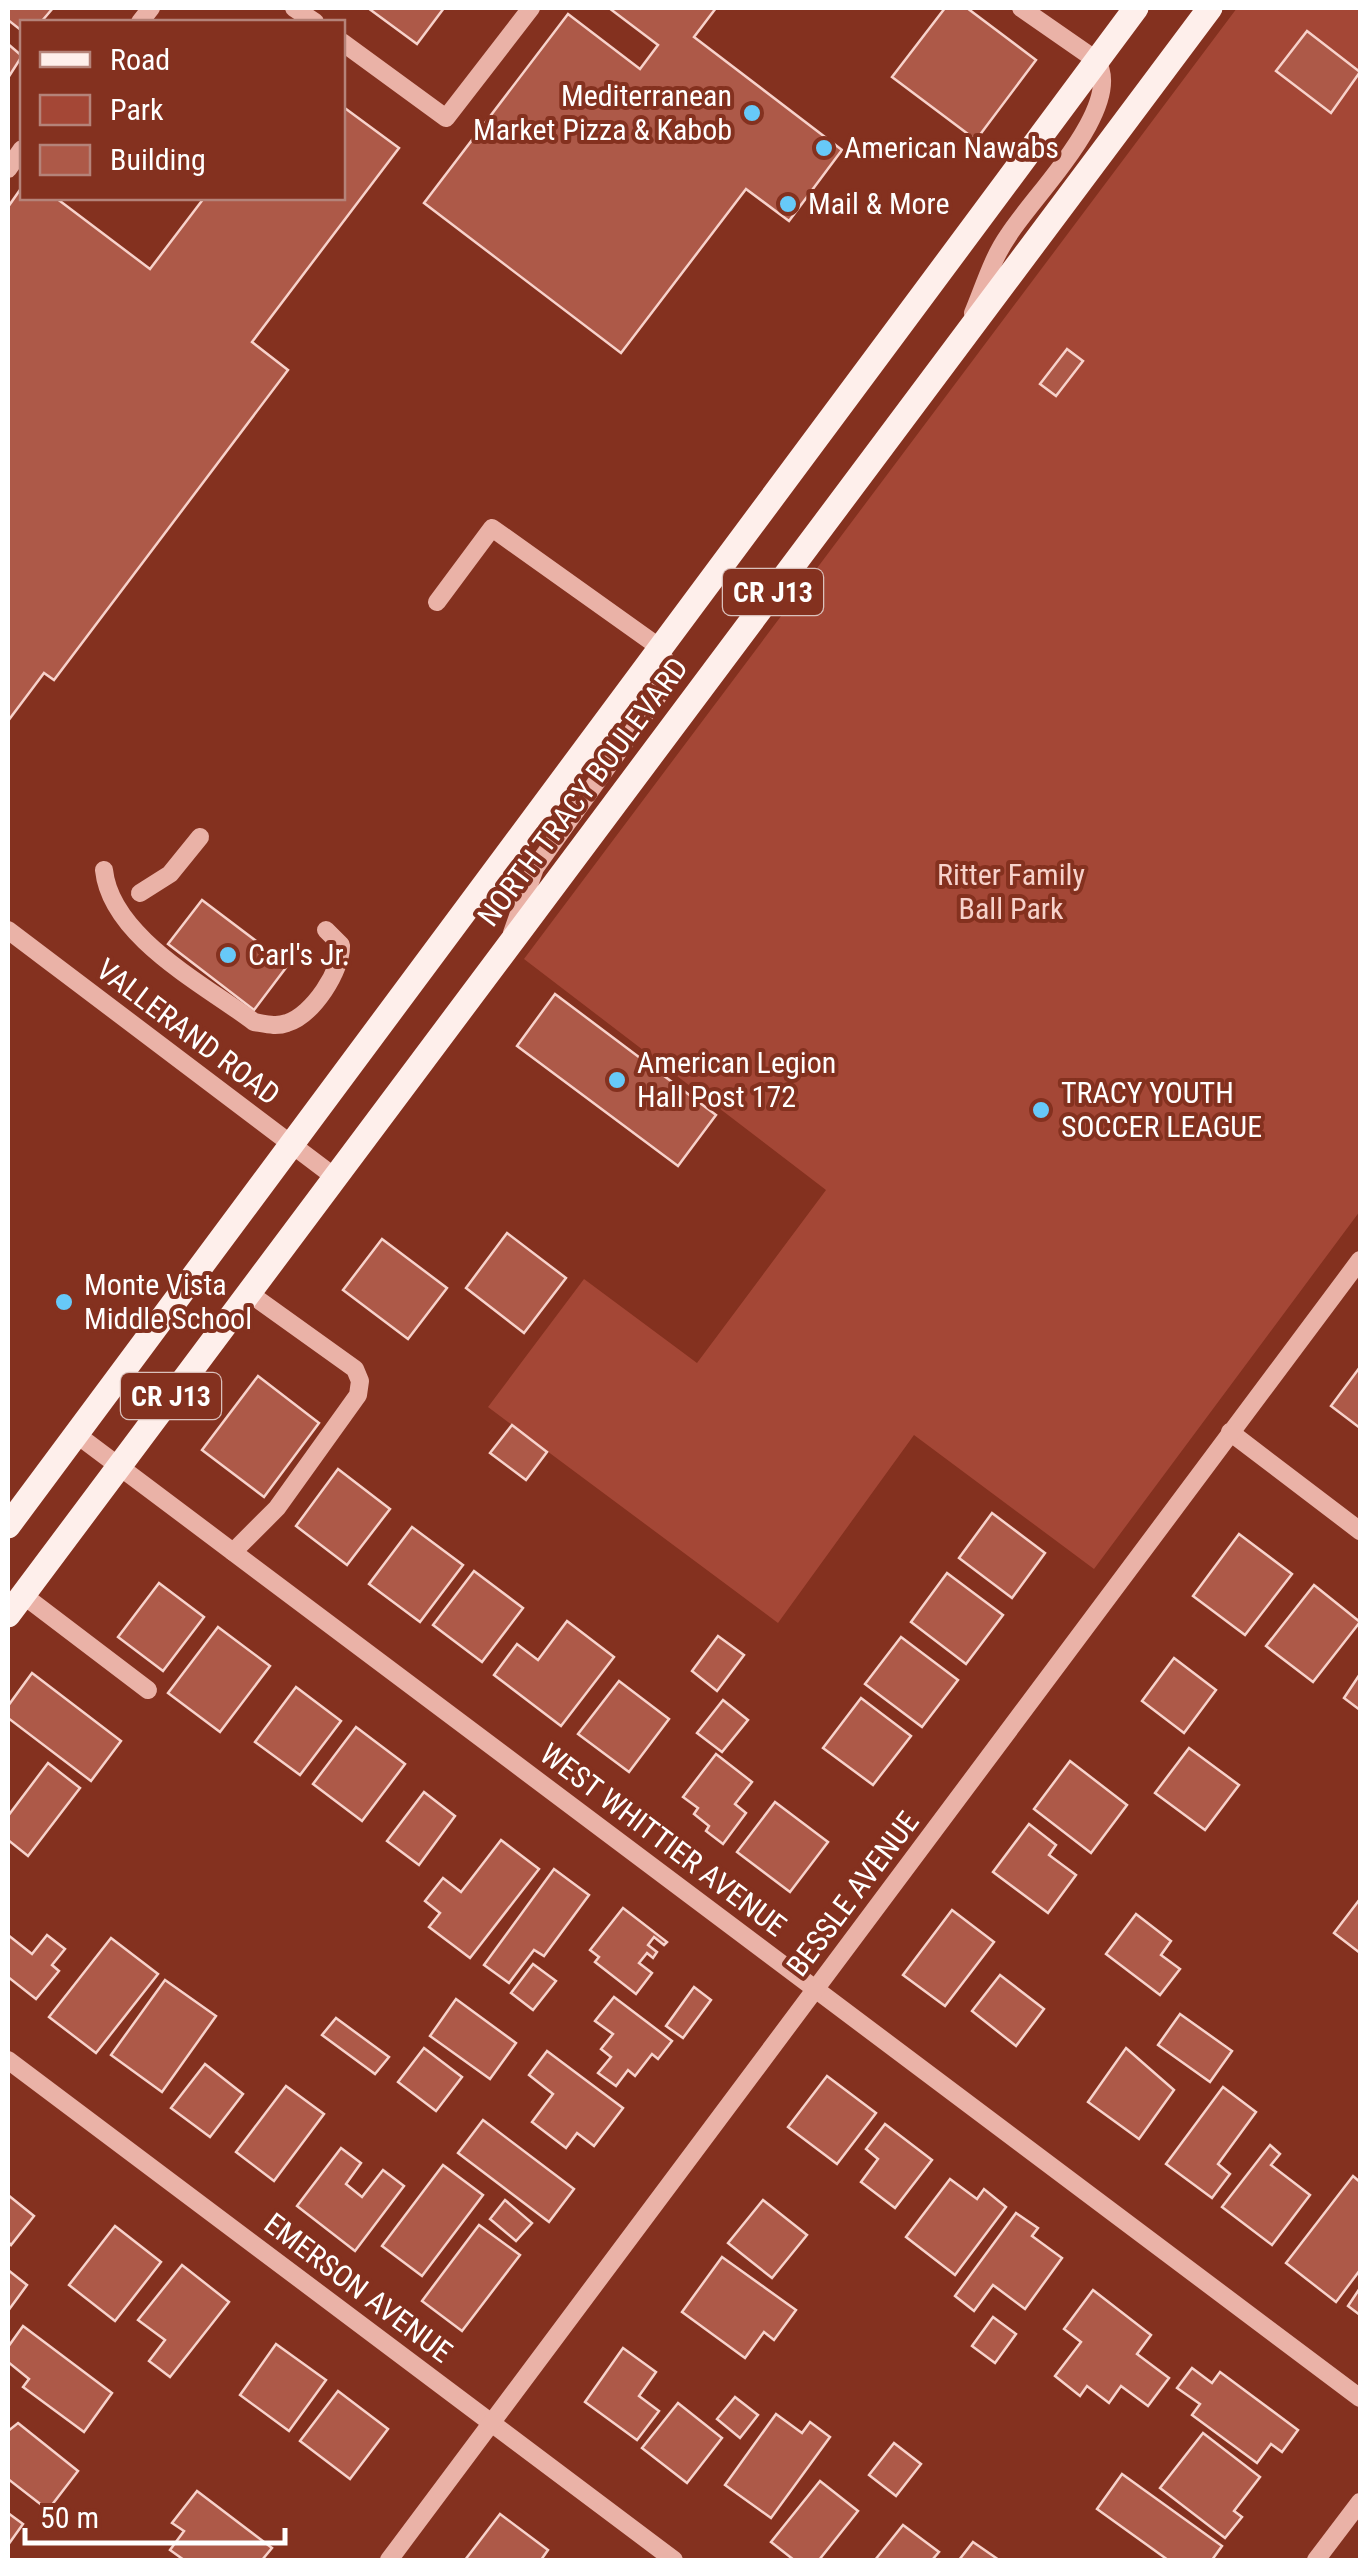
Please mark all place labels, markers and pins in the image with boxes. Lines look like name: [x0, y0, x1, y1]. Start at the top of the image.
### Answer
place label: Mediterranean Market Pizza & Kabob: [473, 78, 732, 147]
marker: Mediterranean Market Pizza & Kabob: [741, 102, 763, 124]
place label: American Nawabs: [844, 130, 1059, 165]
marker: American Nawabs: [813, 137, 835, 159]
place label: Mail & More: [808, 186, 950, 221]
marker: Mail & More: [777, 193, 799, 215]
place label: Carl's Jr.: [248, 937, 350, 972]
marker: Carl's Jr.: [217, 944, 239, 966]
place label: American Legion Hall Post 172: [637, 1045, 836, 1114]
marker: American Legion Hall Post 172: [606, 1069, 628, 1091]
place label: TRACY YOUTH SOCCER LEAGUE: [1061, 1075, 1262, 1144]
marker: TRACY YOUTH SOCCER LEAGUE: [1030, 1099, 1052, 1121]
place label: Monte Vista Middle School: [84, 1267, 252, 1336]
marker: Monte Vista Middle School: [53, 1291, 75, 1313]

